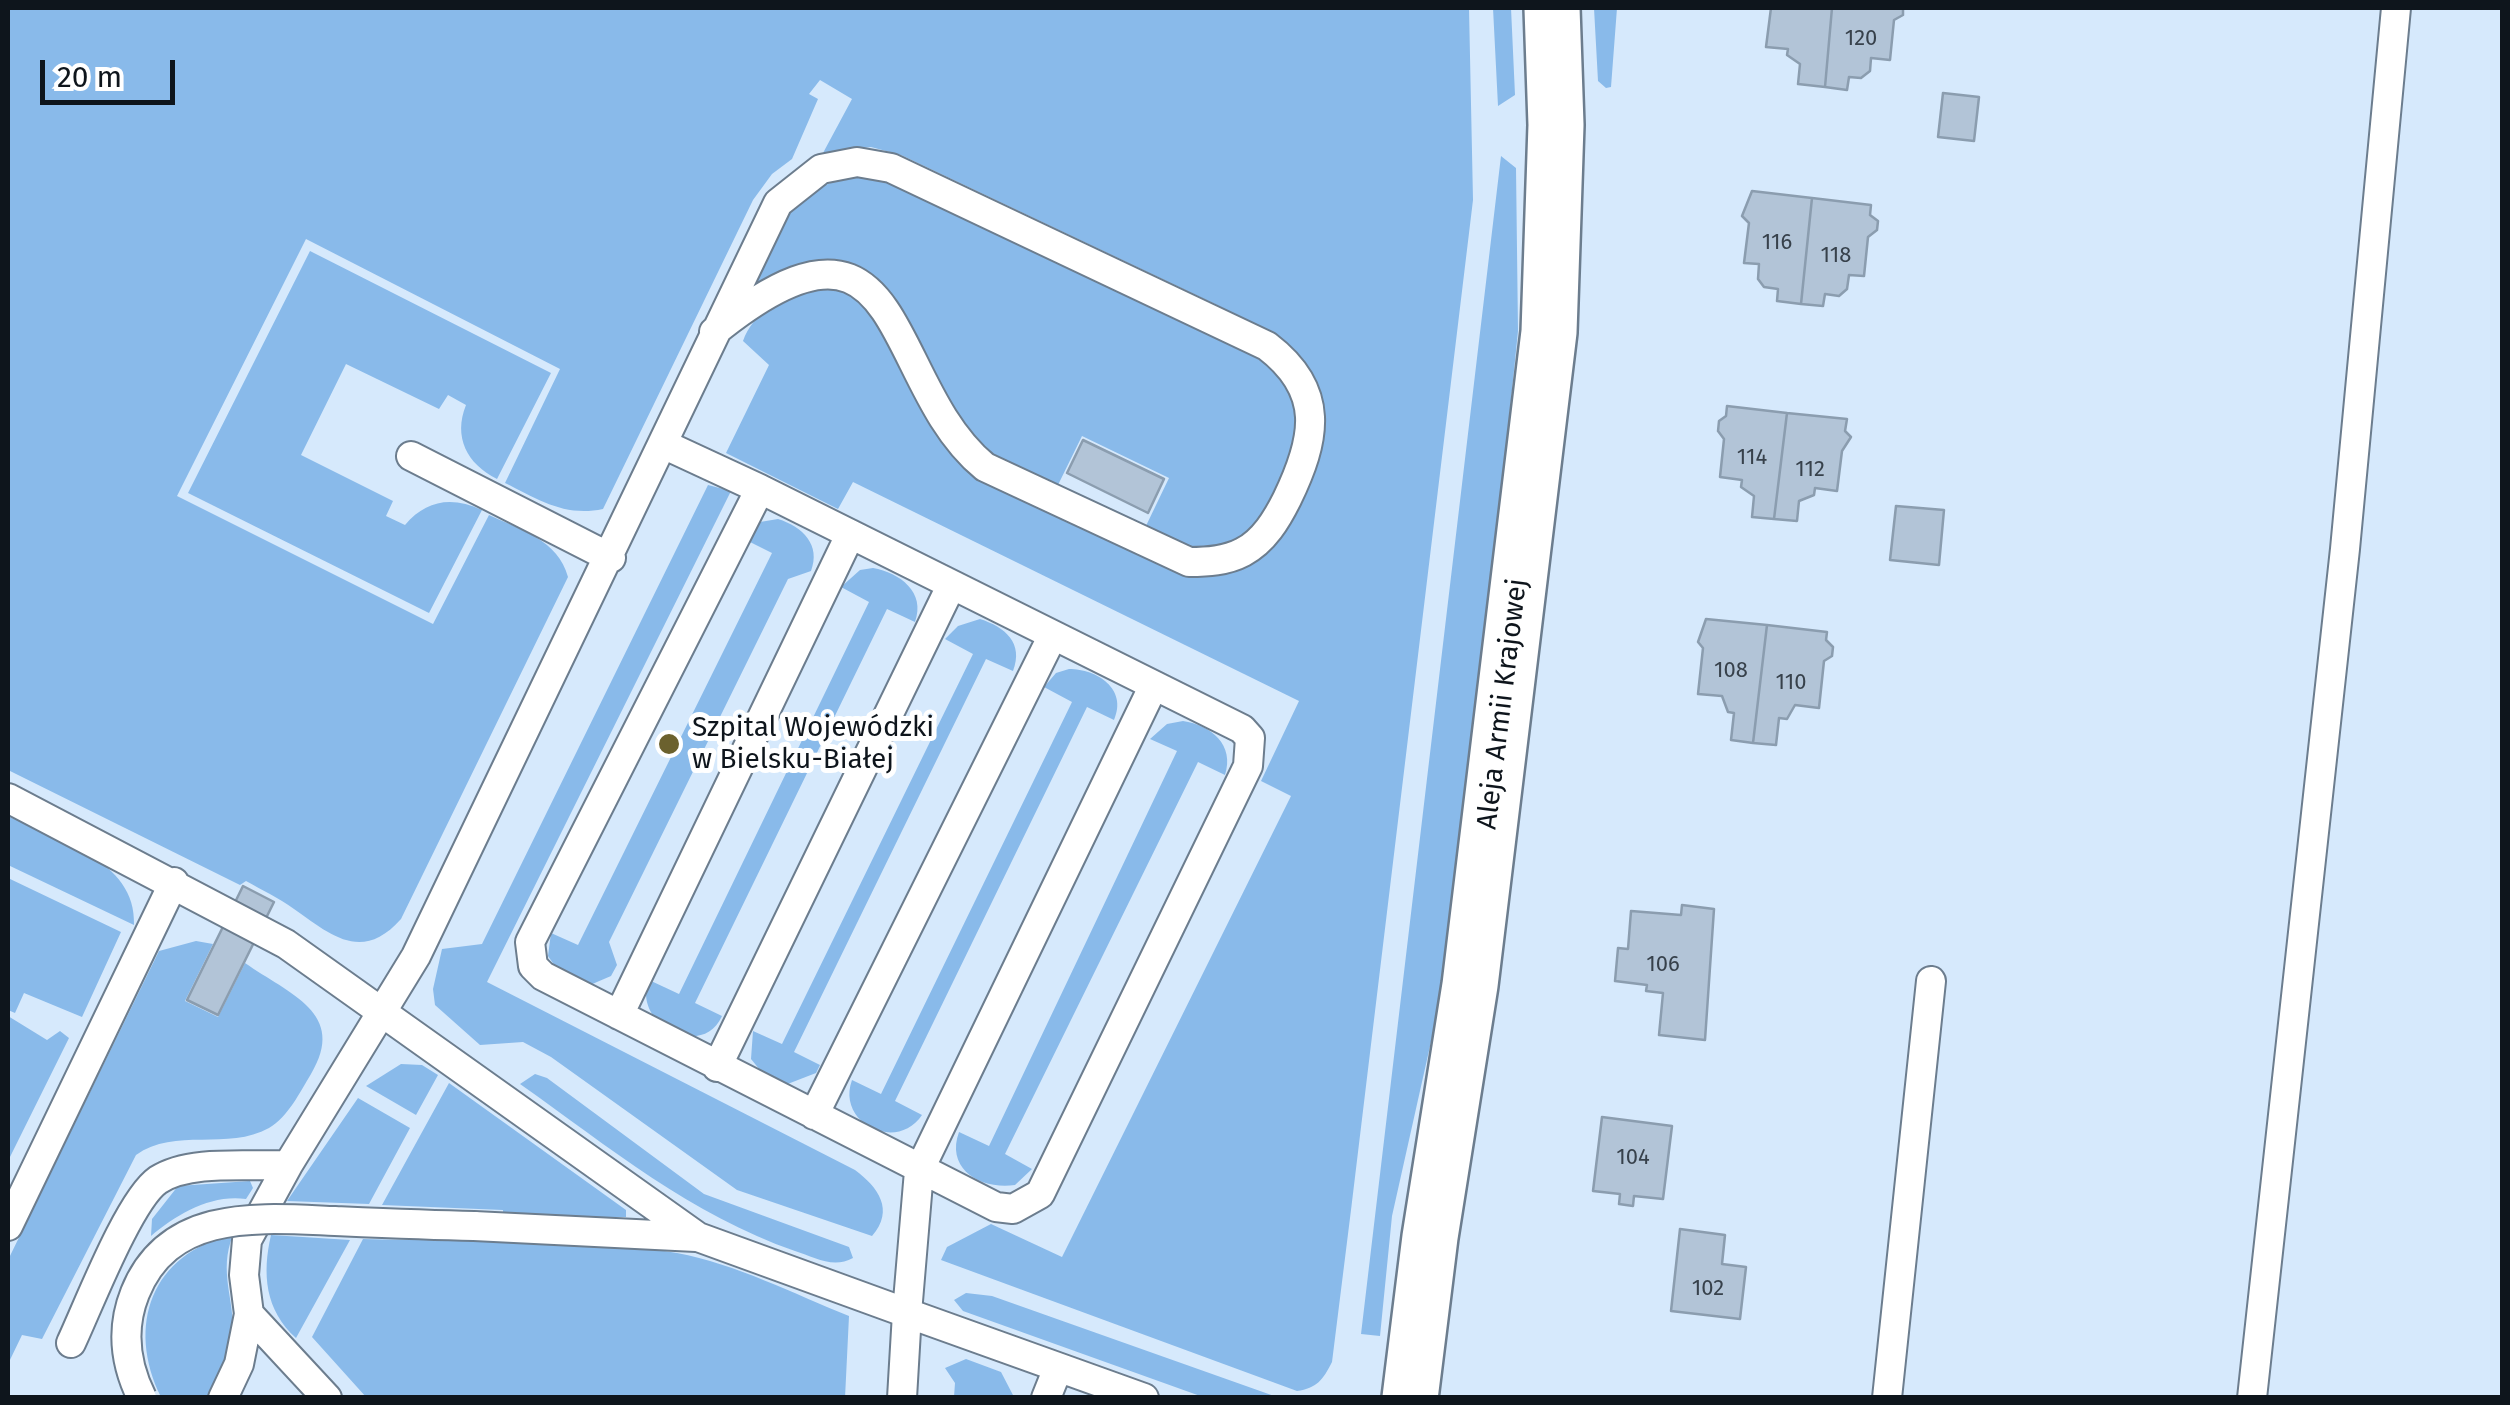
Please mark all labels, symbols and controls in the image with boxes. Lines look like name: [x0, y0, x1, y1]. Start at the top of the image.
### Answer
house number: 120: [1845, 26, 1877, 52]
scale bar: [45, 40, 180, 102]
text: 20 m: [57, 59, 122, 95]
house number: 116: [1762, 230, 1792, 256]
house number: 118: [1821, 243, 1851, 269]
house number: 114: [1737, 445, 1767, 471]
house number: 112: [1795, 457, 1825, 483]
street label: Aleja Armii Krajowej: [1471, 577, 1535, 831]
house number: 108: [1714, 658, 1748, 684]
house number: 110: [1775, 670, 1807, 696]
place label: Szpital Wojewódzki w Bielsku-Białej: [692, 711, 934, 777]
marker: Szpital Wojewódzki w Bielsku-Białej: [656, 731, 682, 757]
house number: 106: [1646, 952, 1680, 978]
house number: 104: [1616, 1145, 1650, 1171]
house number: 102: [1692, 1276, 1724, 1302]

